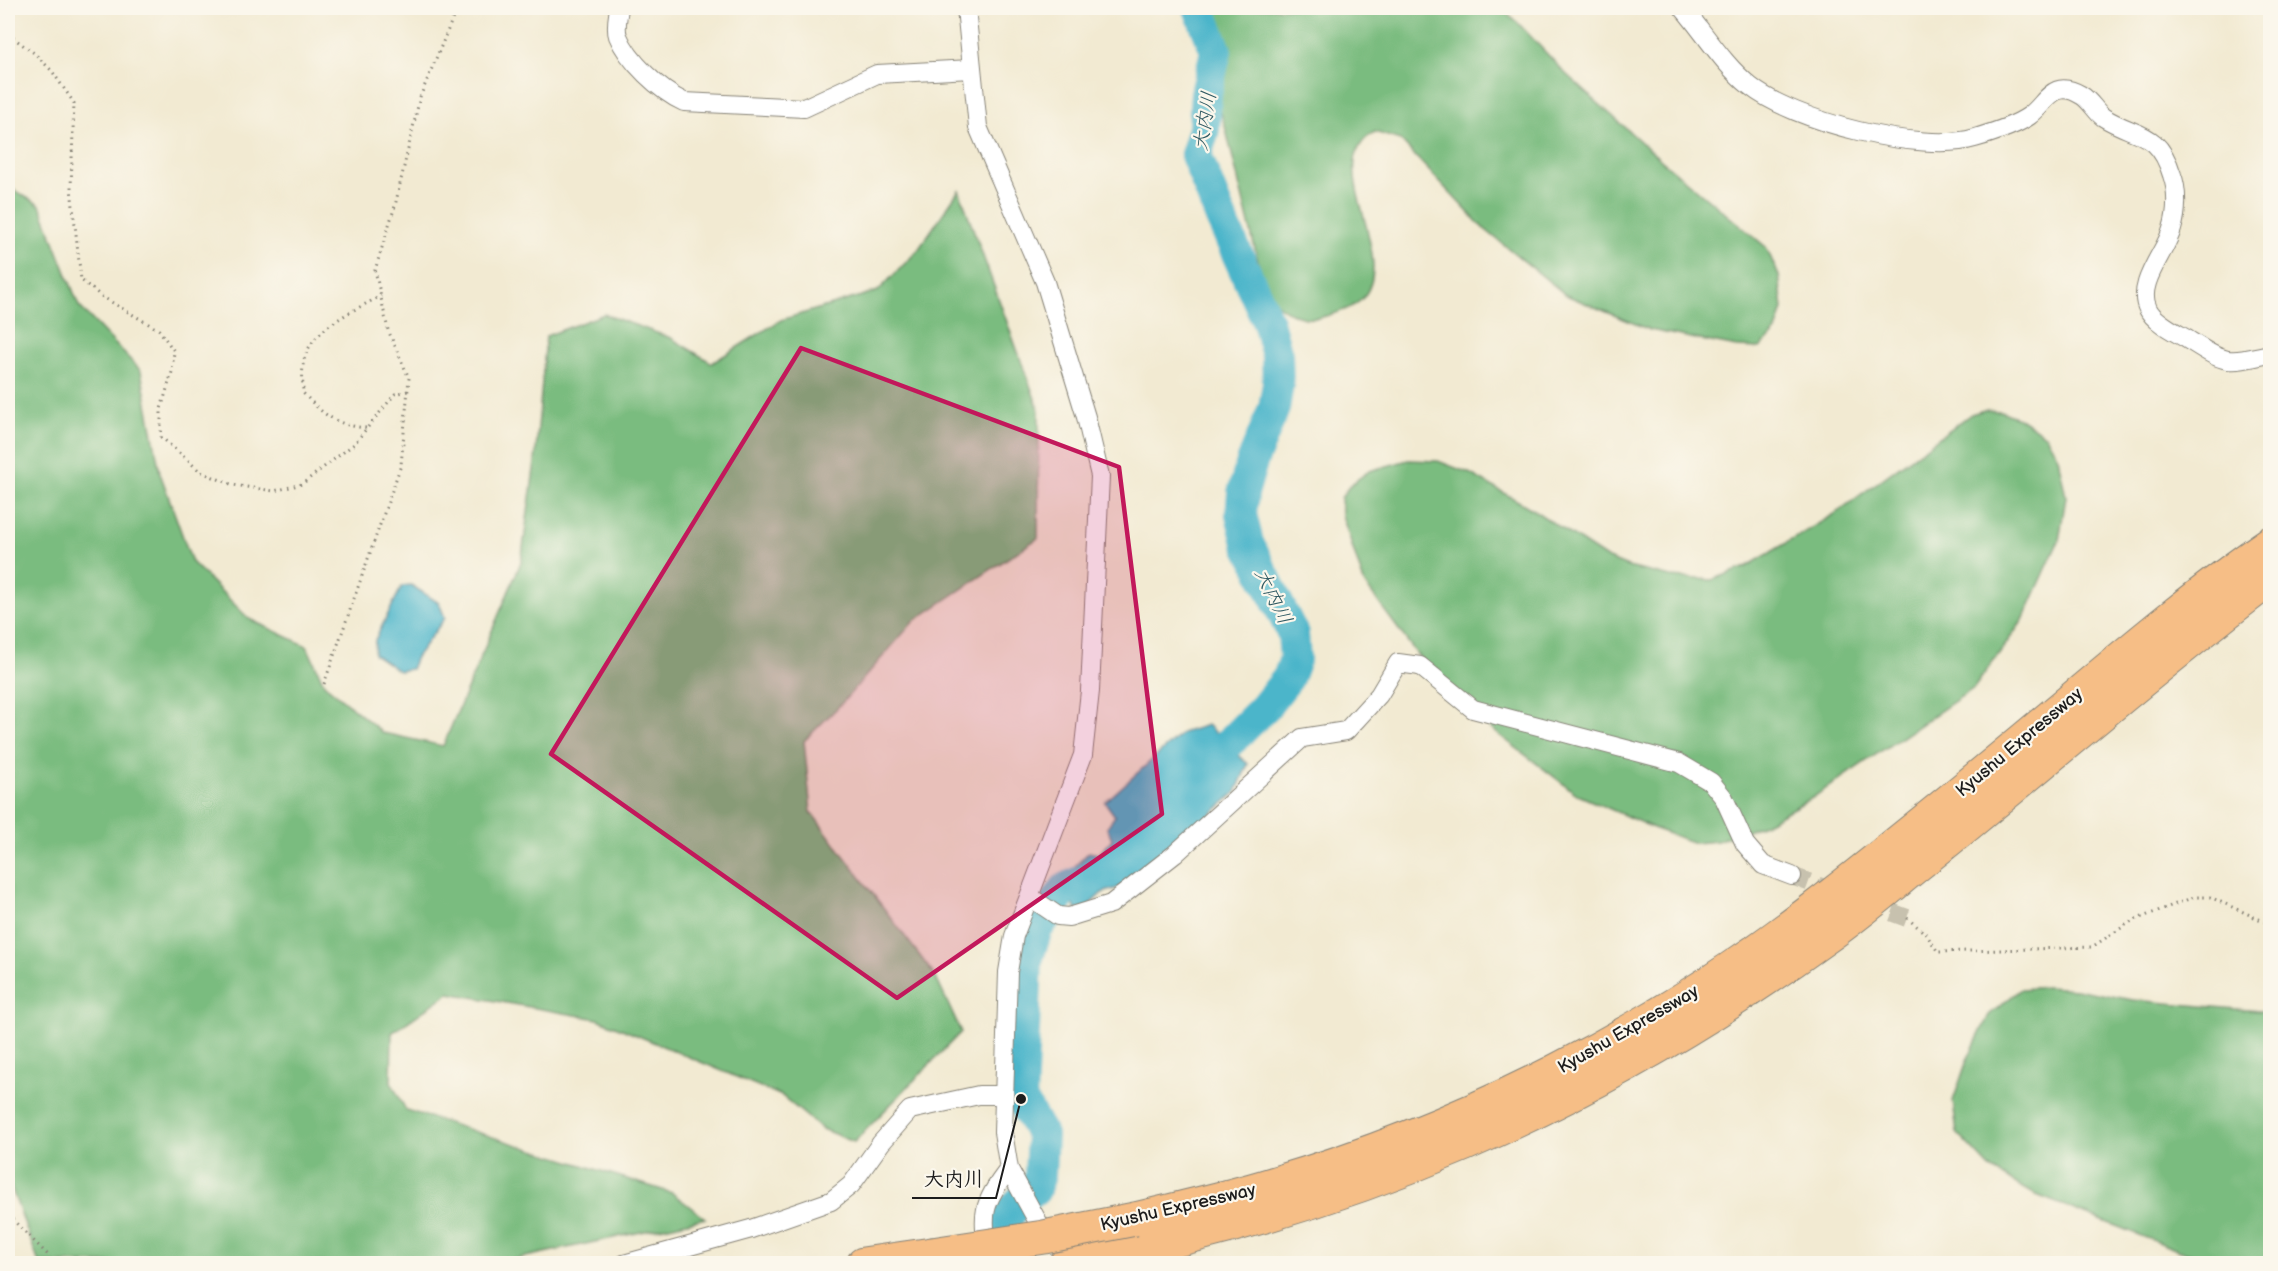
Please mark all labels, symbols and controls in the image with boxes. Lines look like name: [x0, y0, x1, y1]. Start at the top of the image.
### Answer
water label: 大内川: [1188, 90, 1222, 153]
water label: 大内川: [1249, 564, 1297, 629]
street label: Kyushu Expressway: [1952, 683, 2087, 801]
street label: Kyushu Expressway: [1554, 980, 1703, 1078]
callout: 大内川: [912, 1160, 996, 1198]
text: 大内川: [924, 1168, 984, 1192]
street label: Kyushu Expressway: [1098, 1179, 1259, 1236]

